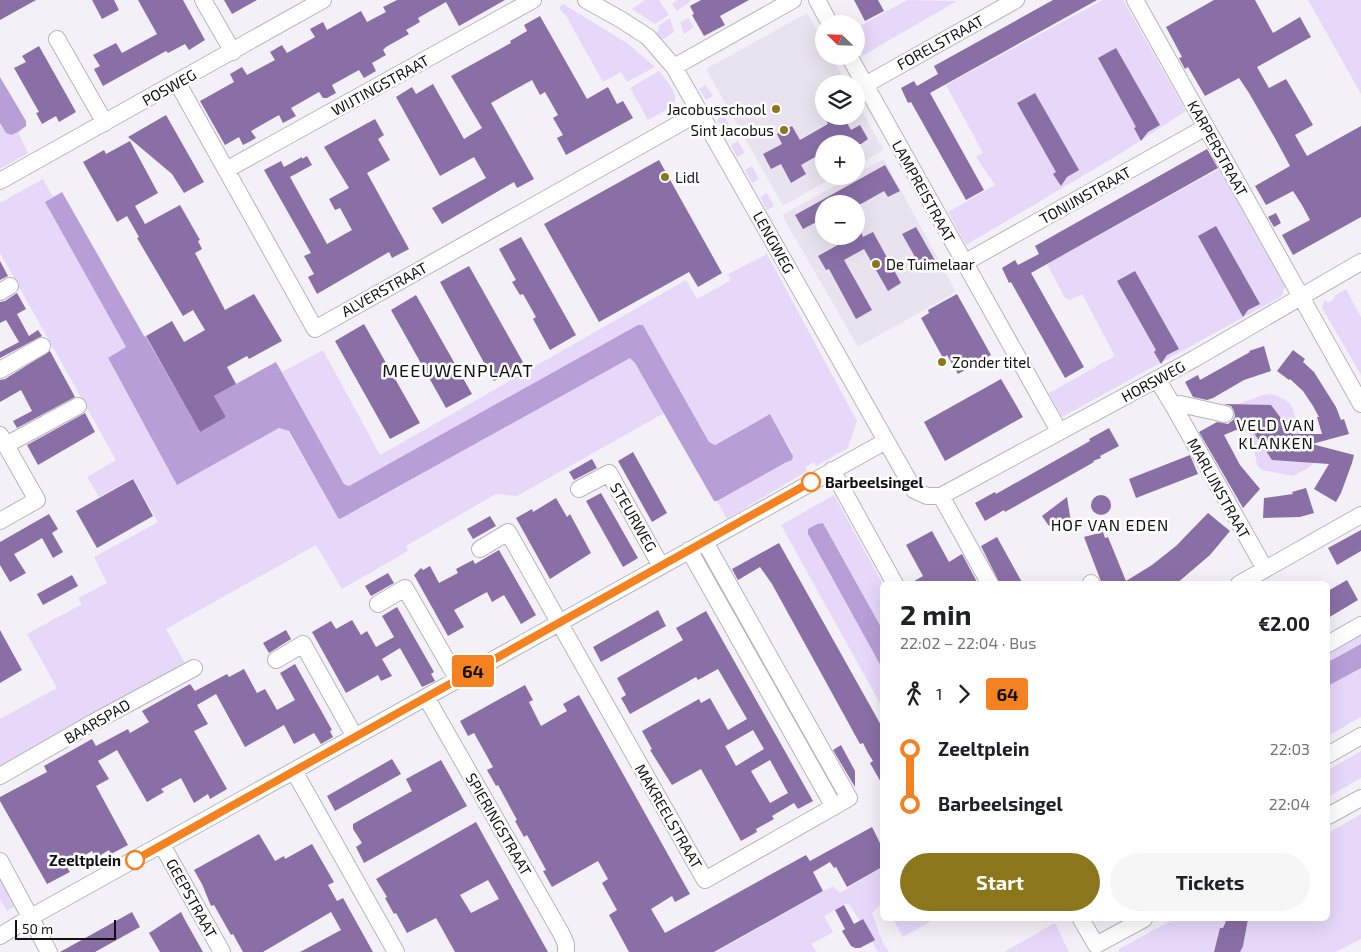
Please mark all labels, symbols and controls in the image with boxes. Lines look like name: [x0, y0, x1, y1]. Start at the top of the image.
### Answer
street label: FORELSTRAAT: [894, 11, 987, 73]
north arrow: [815, 15, 865, 65]
map controls: [815, 15, 865, 245]
street label: WIJTINGSTRAAT: [328, 51, 432, 119]
street label: POSWEG: [139, 65, 199, 109]
button: layers: [815, 75, 865, 125]
street label: KARPERSTRAAT: [1184, 97, 1252, 199]
place label: Jacobusschool: [667, 100, 767, 118]
marker: Jacobusschool: [770, 103, 782, 115]
place label: Sint Jacobus: [691, 121, 774, 139]
marker: Sint Jacobus: [778, 124, 790, 136]
button: +: [815, 135, 865, 185]
street label: LAMPREISTRAAT: [889, 137, 960, 245]
street label: TONIJNSTRAAT: [1036, 162, 1134, 228]
place label: Lidl: [675, 168, 700, 186]
marker: Lidl: [659, 171, 671, 183]
button: −: [815, 195, 865, 245]
street label: LENGWEG: [750, 208, 798, 276]
place label: De Tuimelaar: [886, 255, 975, 273]
street label: ALVERSTRAAT: [338, 258, 430, 320]
marker: De Tuimelaar: [870, 258, 882, 270]
place label: Zonder titel: [952, 353, 1031, 371]
marker: Zonder titel: [936, 356, 948, 368]
street label: HORSWEG: [1118, 357, 1188, 405]
district label: MEEUWENPLAAT: [382, 359, 534, 381]
district label: VELD VAN KLANKEN: [1236, 415, 1316, 452]
street label: MARLIJNSTRAAT: [1184, 435, 1254, 542]
marker: Barbeelsingel: [801, 472, 821, 492]
place label: Barbeelsingel: [825, 473, 924, 491]
street label: STEURWEG: [607, 479, 661, 555]
district label: HOF VAN EDEN: [1051, 515, 1169, 534]
text: 2 min: [900, 597, 972, 631]
text: €2.00: [1258, 612, 1310, 635]
text: 22:02 – 22:04 · Bus: [900, 633, 1036, 652]
line badge: 64: [450, 655, 496, 687]
text: 64: [462, 660, 484, 682]
icon: walk: [900, 680, 928, 708]
icon: forward: [950, 680, 978, 708]
text: 64: [996, 683, 1018, 705]
text: 1: [936, 684, 942, 703]
street label: BAARSPAD: [61, 695, 133, 747]
text: Zeeltplein: [938, 737, 1029, 760]
text: 22:03: [1270, 739, 1310, 758]
street label: MAKREELSTRAAT: [632, 760, 706, 872]
street label: SPIERINGSTRAAT: [462, 769, 536, 879]
text: Barbeelsingel: [938, 792, 1063, 815]
text: 22:04: [1269, 794, 1310, 813]
marker: Zeeltplein: [125, 850, 145, 870]
place label: Zeeltplein: [49, 851, 121, 869]
button: Start: [900, 853, 1100, 911]
button: Tickets: [1110, 853, 1310, 911]
street label: GEEPSTRAAT: [163, 855, 221, 941]
scale bar: [15, 917, 116, 940]
text: 50 m: [22, 920, 53, 937]

